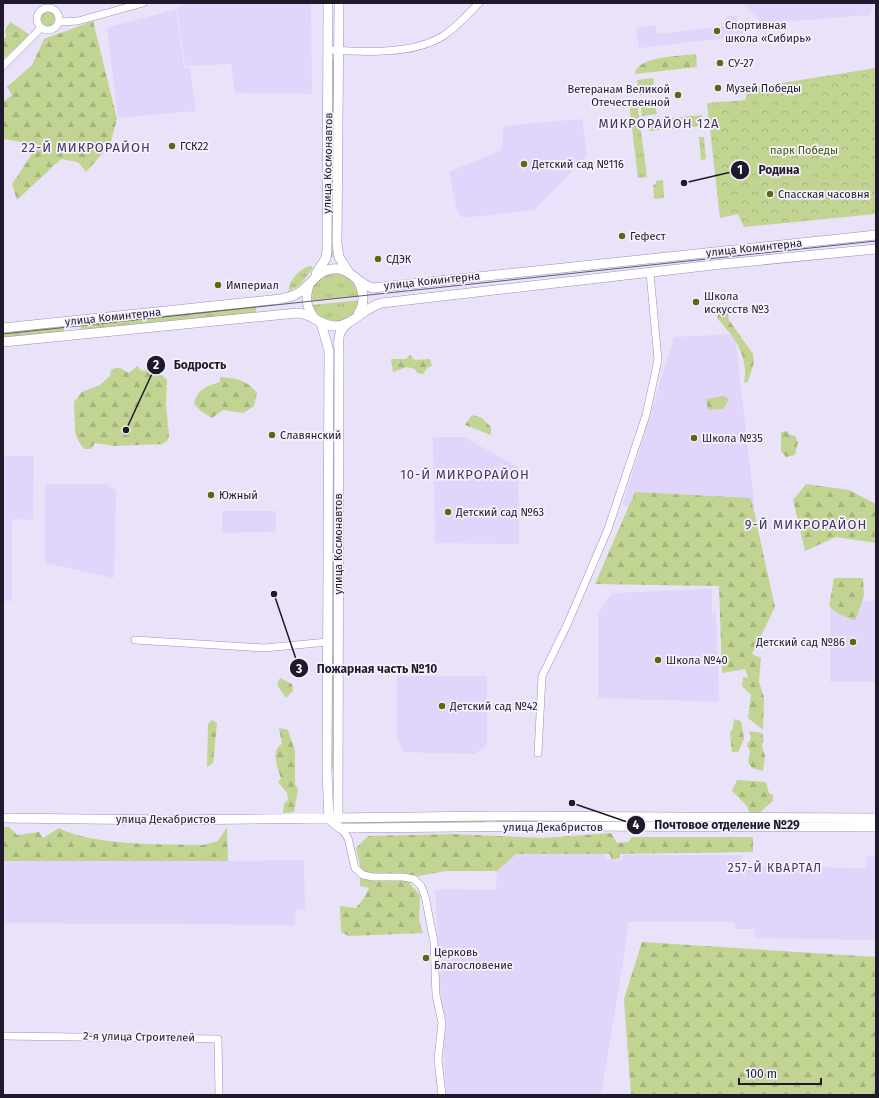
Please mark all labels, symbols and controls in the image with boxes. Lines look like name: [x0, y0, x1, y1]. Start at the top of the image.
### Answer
place label: Спортивная школа «Сибирь»: [725, 19, 811, 45]
marker: Спортивная школа «Сибирь»: [712, 26, 722, 36]
place label: СУ-27: [728, 57, 754, 70]
marker: СУ-27: [715, 58, 725, 68]
place label: Музей Победы: [726, 82, 801, 95]
place label: Ветеранам Великой Отечественной: [568, 83, 670, 109]
marker: Музей Победы: [713, 83, 723, 93]
marker: Ветеранам Великой Отечественной: [673, 90, 683, 100]
street label: улица Космонавтов: [321, 112, 335, 214]
district label: МИКРОРАЙОН 12А: [598, 116, 720, 131]
district label: 22-Й МИКРОРАЙОН: [21, 140, 151, 155]
place label: ГСК22: [180, 140, 208, 153]
marker: ГСК22: [167, 141, 177, 151]
park label: парк Победы: [770, 144, 838, 157]
place label: Детский сад №116: [531, 158, 624, 171]
callout: Родина: [730, 158, 808, 182]
marker: Детский сад №116: [519, 159, 529, 169]
text: 1: [737, 163, 743, 177]
text: Родина: [758, 163, 800, 177]
place label: Спасская часовня: [778, 188, 870, 201]
marker: Спасская часовня: [765, 189, 775, 199]
place label: Гефест: [630, 230, 666, 243]
marker: Гефест: [617, 231, 627, 241]
street label: улица Коминтерна: [705, 236, 803, 260]
place label: СДЭК: [386, 253, 412, 266]
marker: СДЭК: [373, 254, 383, 264]
street label: улица Коминтерна: [383, 269, 481, 293]
place label: Империал: [226, 279, 279, 292]
marker: Империал: [213, 280, 223, 290]
place label: Школа искусств №3: [704, 290, 769, 316]
marker: Школа искусств №3: [691, 297, 701, 307]
street label: улица Коминтерна: [64, 305, 162, 329]
callout: Бодрость: [146, 353, 234, 377]
text: 2: [153, 358, 159, 372]
text: Бодрость: [174, 358, 227, 372]
place label: Славянский: [280, 429, 341, 442]
marker: Славянский: [267, 430, 277, 440]
place label: Школа №35: [702, 432, 763, 445]
marker: Школа №35: [689, 433, 699, 443]
district label: 10-Й МИКРОРАЙОН: [400, 467, 530, 482]
place label: Южный: [219, 489, 258, 502]
marker: Южный: [206, 490, 216, 500]
street label: улица Космонавтов: [332, 493, 345, 595]
place label: Детский сад №63: [455, 506, 544, 519]
marker: Детский сад №63: [443, 507, 453, 517]
district label: 9-Й МИКРОРАЙОН: [745, 517, 867, 532]
place label: Детский сад №86: [755, 636, 845, 649]
marker: Детский сад №86: [848, 637, 858, 647]
place label: Школа №40: [666, 654, 728, 667]
marker: Школа №40: [653, 655, 663, 665]
callout: Пожарная часть №10: [289, 656, 445, 680]
text: 3: [295, 662, 302, 676]
text: Пожарная часть №10: [317, 662, 437, 676]
place label: Детский сад №42: [449, 700, 538, 713]
marker: Детский сад №42: [437, 701, 447, 711]
street label: улица Декабристов: [116, 813, 216, 826]
callout: Почтовое отделение №29: [626, 813, 807, 837]
text: 4: [633, 818, 640, 832]
text: Почтовое отделение №29: [654, 818, 800, 832]
street label: улица Декабристов: [503, 821, 603, 834]
district label: 257-Й КВАРТАЛ: [728, 860, 822, 875]
place label: Церковь Благословение: [434, 946, 513, 972]
marker: Церковь Благословение: [421, 953, 431, 963]
street label: 2-я улица Строителей: [83, 1030, 195, 1044]
scale bar: [739, 1060, 821, 1086]
text: 100 m: [745, 1067, 777, 1081]

